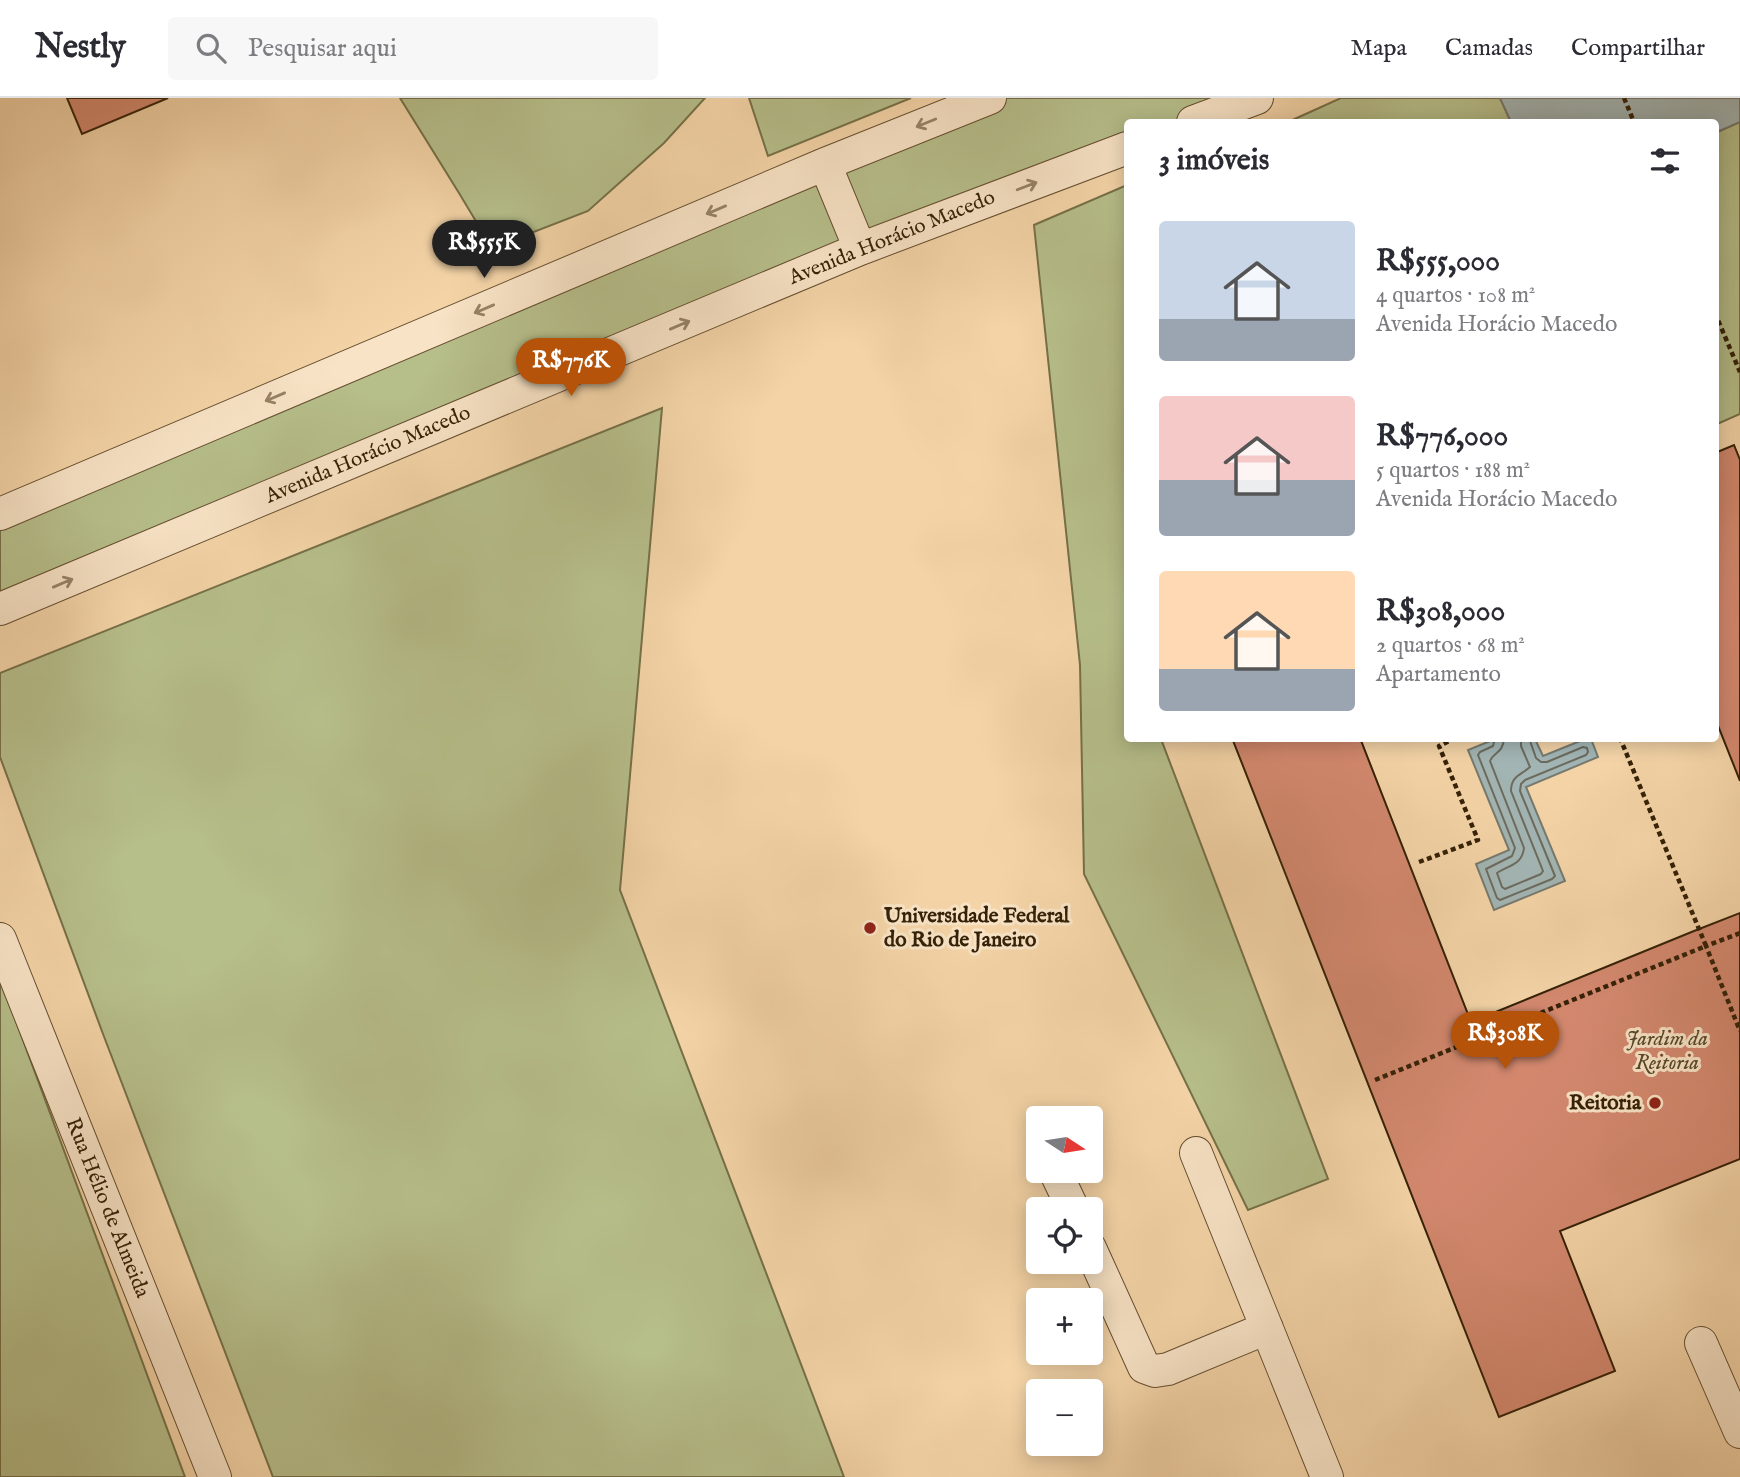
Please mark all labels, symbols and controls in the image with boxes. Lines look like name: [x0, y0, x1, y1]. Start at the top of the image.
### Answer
search box: [168, 17, 658, 80]
text: Nestly: [35, 27, 126, 69]
icon: search: [192, 29, 230, 67]
text: Pesquisar aqui: [248, 32, 397, 65]
text: Mapa: [1351, 33, 1407, 64]
text: Camadas: [1445, 33, 1533, 64]
text: Compartilhar: [1571, 33, 1705, 64]
one-way arrow: [916, 118, 938, 131]
text: 3 imóveis: [1159, 142, 1269, 180]
icon: filters: [1646, 142, 1684, 180]
one-way arrow: [1016, 178, 1038, 191]
street label: Avenida Horácio Macedo: [784, 184, 999, 292]
one-way arrow: [706, 205, 728, 218]
pin: R$555K: [427, 220, 541, 280]
text: R$555K: [448, 228, 520, 257]
text: R$555,000: [1376, 243, 1500, 281]
icon: home: [1215, 249, 1299, 333]
text: 4 quartos · 108 m²: [1376, 281, 1535, 310]
one-way arrow: [474, 303, 495, 316]
text: Avenida Horácio Macedo: [1376, 310, 1617, 339]
one-way arrow: [668, 317, 690, 330]
pin: R$776K: [514, 338, 628, 398]
text: R$776K: [532, 346, 610, 375]
one-way arrow: [264, 392, 286, 405]
street label: Avenida Horácio Macedo: [260, 400, 475, 511]
text: R$776,000: [1376, 418, 1508, 456]
icon: home: [1215, 424, 1299, 508]
text: 5 quartos · 188 m²: [1376, 456, 1530, 485]
text: Avenida Horácio Macedo: [1376, 485, 1617, 514]
one-way arrow: [52, 576, 73, 589]
text: R$308,000: [1376, 593, 1505, 631]
icon: home: [1215, 599, 1299, 683]
text: 2 quartos · 68 m²: [1376, 631, 1525, 660]
text: Apartamento: [1376, 660, 1501, 689]
place label: Universidade Federal do Rio de Janeiro: [883, 903, 1071, 954]
marker: Universidade Federal do Rio de Janeiro: [862, 920, 878, 936]
pin: R$308K: [1448, 1012, 1562, 1071]
text: R$308K: [1467, 1019, 1543, 1048]
park label: Jardim da Reitoria: [1626, 1026, 1708, 1077]
place label: Reitoria: [1569, 1090, 1642, 1117]
marker: Reitoria: [1647, 1095, 1663, 1111]
north arrow: [1026, 1106, 1102, 1183]
map controls: [1026, 1106, 1103, 1456]
street label: Rua Hélio de Almeida: [59, 1114, 156, 1303]
button: locate: [1026, 1197, 1103, 1274]
button: +: [1026, 1288, 1103, 1365]
button: −: [1026, 1379, 1103, 1456]

